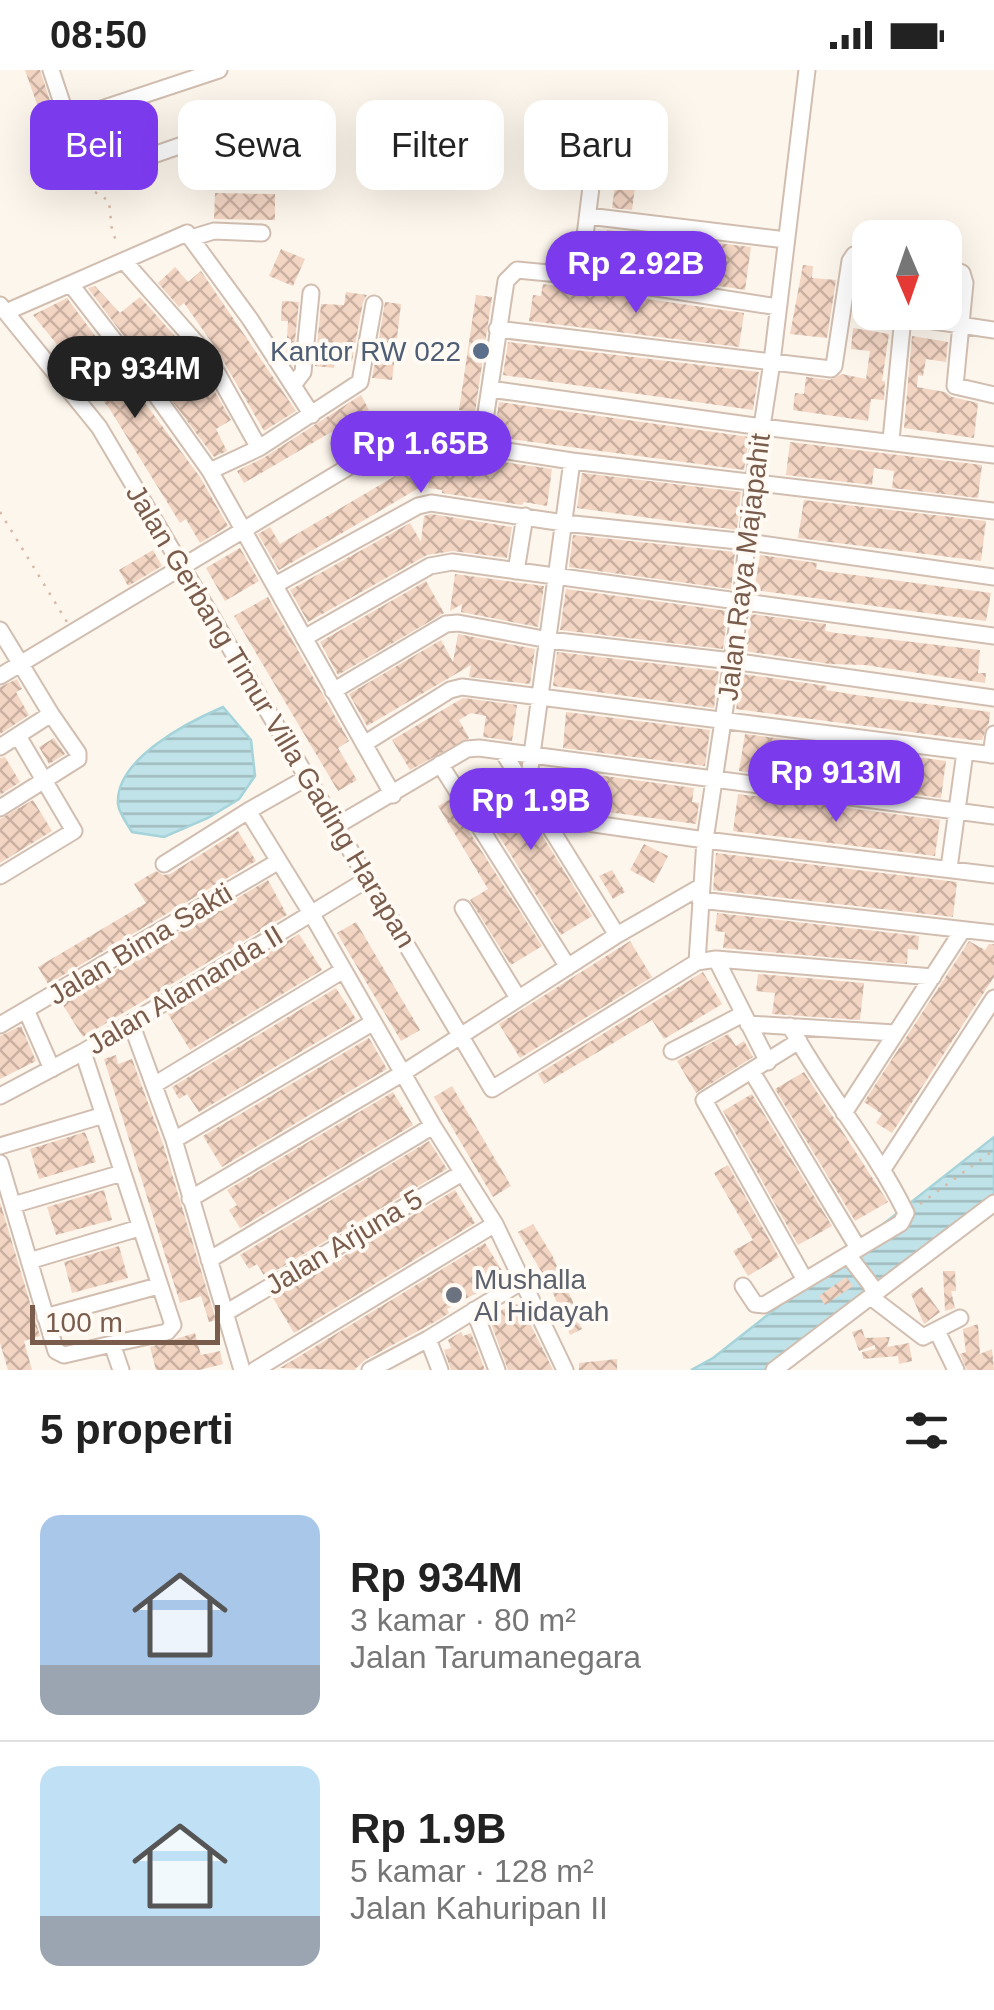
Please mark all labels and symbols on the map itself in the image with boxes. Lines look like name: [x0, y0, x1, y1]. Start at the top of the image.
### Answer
north arrow: [852, 220, 962, 330]
pin: Rp 2.92B: [533, 231, 739, 316]
pin: Rp 934M: [43, 336, 227, 421]
place label: Kantor RW 022: [270, 336, 461, 367]
marker: Kantor RW 022: [470, 340, 492, 362]
pin: Rp 1.65B: [318, 411, 524, 496]
street label: Jalan Raya Majapahit: [712, 431, 776, 703]
street label: Jalan Gerbang Timur Villa Gading Harapan: [120, 479, 422, 953]
pin: Rp 913M: [744, 740, 928, 825]
pin: Rp 1.9B: [439, 768, 623, 853]
street label: Jalan Bima Sakti: [43, 877, 237, 1011]
street label: Jalan Alamanda II: [82, 919, 288, 1061]
street label: Jalan Arjuna 5: [260, 1183, 428, 1301]
place label: Mushalla Al Hidayah: [474, 1264, 609, 1327]
marker: Mushalla Al Hidayah: [443, 1284, 465, 1306]
scale bar: [30, 1300, 220, 1344]

